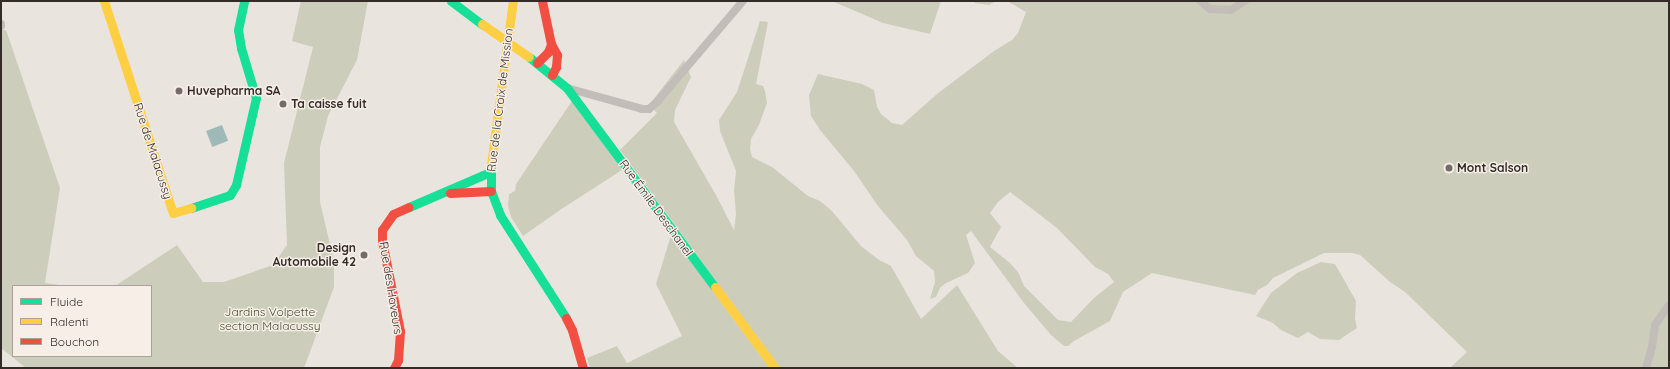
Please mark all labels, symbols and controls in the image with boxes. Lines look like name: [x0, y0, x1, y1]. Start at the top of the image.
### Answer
street label: Rue de la Croix de Mission: [484, 27, 516, 173]
place label: Huvepharma SA: [187, 84, 281, 98]
marker: Huvepharma SA: [174, 86, 184, 96]
place label: Ta caisse fuit: [291, 97, 367, 111]
marker: Ta caisse fuit: [278, 99, 288, 109]
street label: Rue de Malacussy: [131, 101, 175, 201]
street label: Rue Émile Deschanel: [616, 157, 696, 259]
place label: Mont Salson: [1457, 161, 1528, 175]
marker: Mont Salson: [1444, 163, 1454, 173]
place label: Design Automobile 42: [273, 241, 356, 269]
street label: Rue des Haveurs: [377, 241, 405, 335]
marker: Design Automobile 42: [359, 250, 369, 260]
legend: [12, 285, 152, 357]
text: Fluide: [50, 294, 83, 309]
park label: Jardins Volpette section Malacussy: [219, 305, 321, 333]
text: Ralenti: [50, 314, 88, 329]
text: Bouchon: [50, 334, 99, 349]

